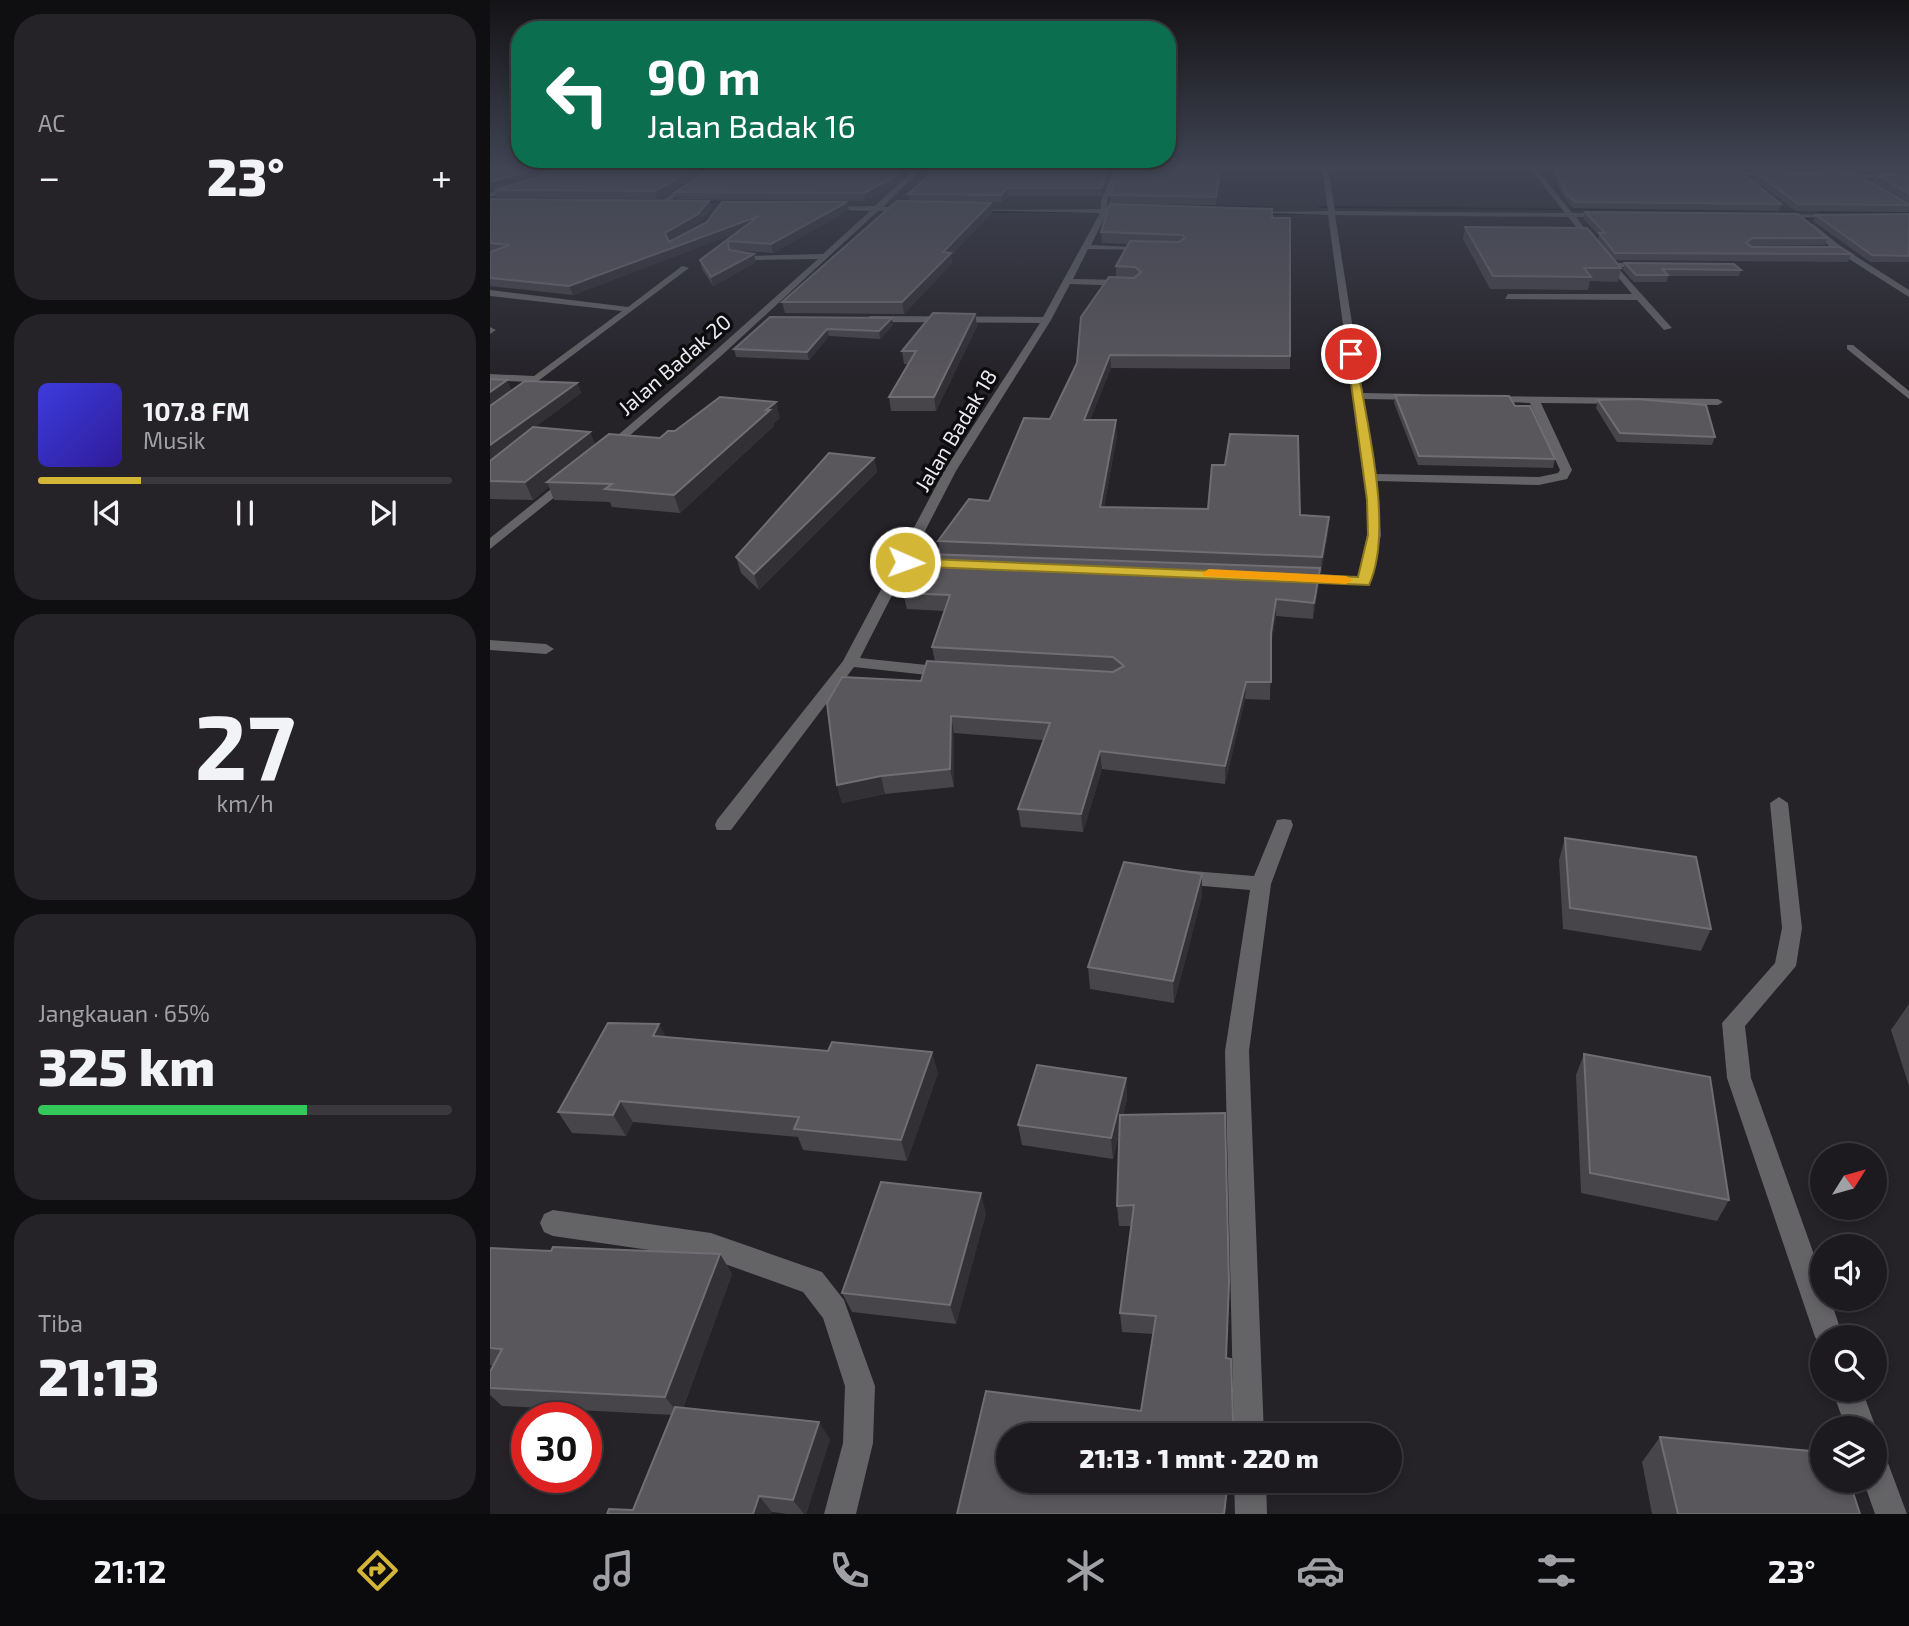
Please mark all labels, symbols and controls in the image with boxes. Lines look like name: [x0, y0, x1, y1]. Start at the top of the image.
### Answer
text: 90 m: [647, 46, 761, 105]
icon: left: [532, 49, 623, 140]
text: Jalan Badak 16: [647, 106, 856, 144]
text: AC: [38, 109, 65, 137]
text: 23°: [207, 144, 285, 206]
text: −: [38, 153, 60, 199]
text: +: [431, 153, 452, 199]
street label: Jalan Badak 20: [613, 308, 735, 420]
pin: [1321, 324, 1381, 384]
icon: arrive: [1332, 335, 1370, 373]
street label: Jalan Badak 18: [909, 365, 1001, 495]
text: 107.8 FM: [143, 395, 250, 426]
text: Musik: [143, 426, 205, 454]
icon: previous: [88, 494, 126, 532]
icon: pause: [226, 494, 264, 532]
icon: next: [364, 494, 402, 532]
position arrow: [868, 525, 942, 599]
text: 27: [195, 689, 295, 798]
text: km/h: [216, 789, 274, 817]
text: Jangkauan · 65%: [38, 999, 210, 1027]
text: 325 km: [38, 1034, 215, 1096]
north arrow: [1810, 1143, 1886, 1220]
map controls: [1810, 1143, 1887, 1493]
button: sound: [1810, 1234, 1887, 1311]
text: Tiba: [38, 1309, 83, 1337]
button: search: [1810, 1325, 1887, 1402]
text: 21:13: [38, 1344, 159, 1406]
speed limit sign: 30: [511, 1402, 602, 1493]
button: layers: [1810, 1416, 1887, 1493]
text: 21:13 · 1 mnt · 220 m: [1079, 1442, 1319, 1473]
icon: directions: [353, 1546, 402, 1595]
icon: music: [589, 1546, 638, 1595]
icon: phone: [825, 1546, 874, 1595]
icon: climate: [1061, 1546, 1110, 1595]
icon: car: [1296, 1546, 1345, 1595]
icon: filters: [1532, 1546, 1581, 1595]
text: 21:12: [93, 1551, 166, 1589]
text: 23°: [1768, 1551, 1816, 1589]

